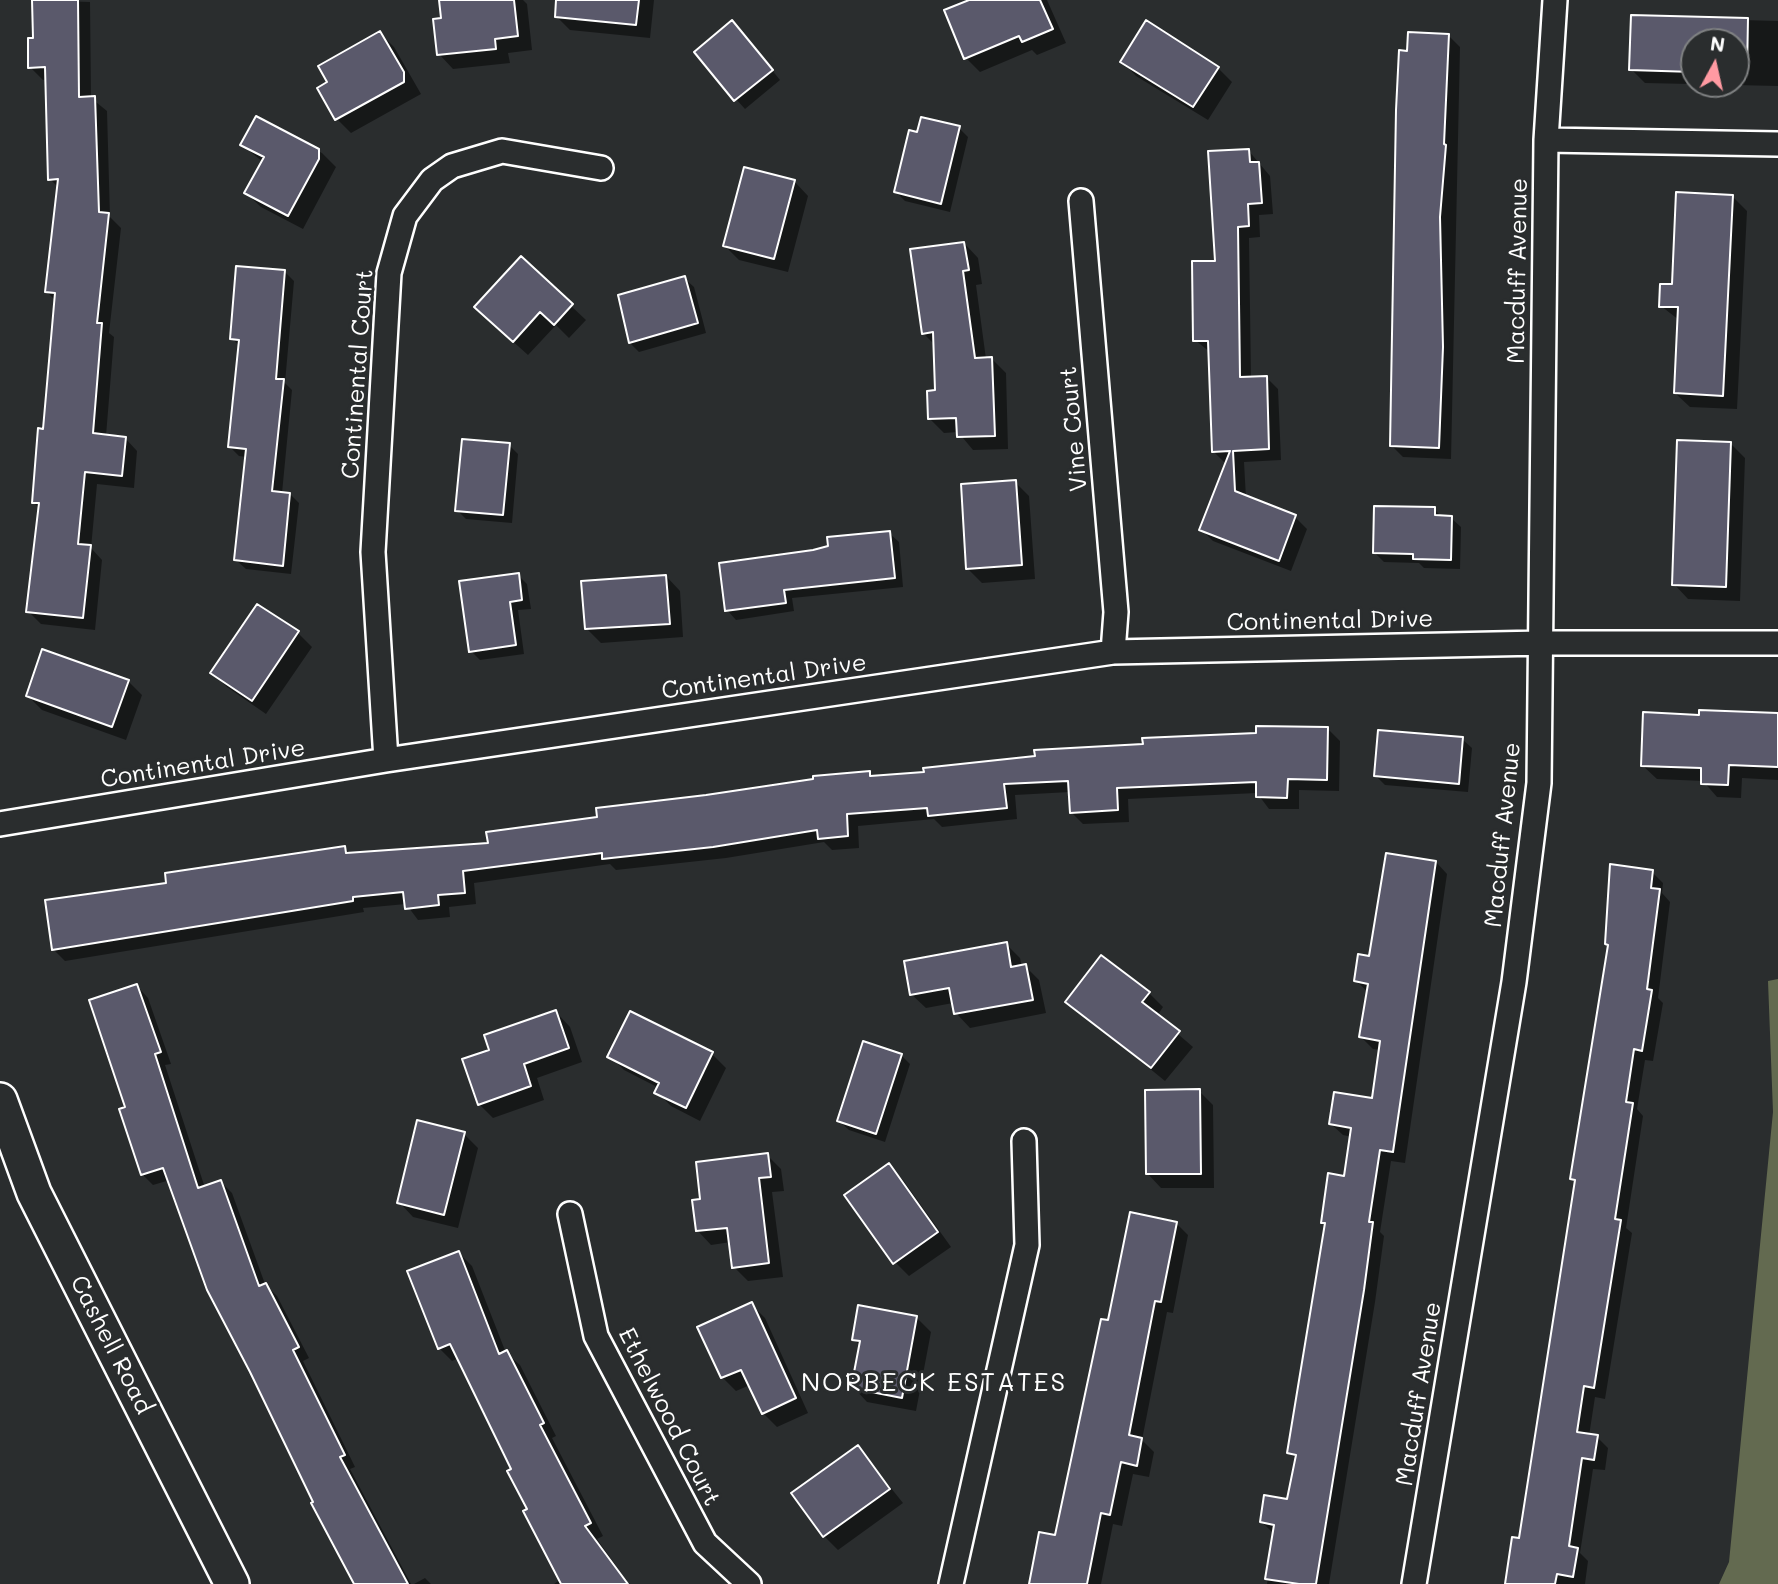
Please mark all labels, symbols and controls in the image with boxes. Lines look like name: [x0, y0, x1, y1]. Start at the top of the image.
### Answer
north arrow: [1680, 28, 1750, 98]
text: N: [1709, 30, 1727, 57]
street label: Macduff Avenue: [1502, 178, 1534, 364]
street label: Continental Court: [336, 268, 380, 480]
street label: Vine Court: [1054, 365, 1094, 493]
street label: Continental Drive: [1226, 605, 1434, 637]
street label: Continental Drive: [660, 648, 868, 706]
street label: Continental Drive: [99, 734, 307, 794]
street label: Macduff Avenue: [1479, 741, 1527, 929]
street label: Cashell Road: [64, 1271, 158, 1419]
street label: Macduff Avenue: [1390, 1300, 1448, 1488]
street label: Ethelwood Court: [612, 1323, 726, 1511]
district label: NORBECK ESTATES: [803, 1367, 1065, 1399]

